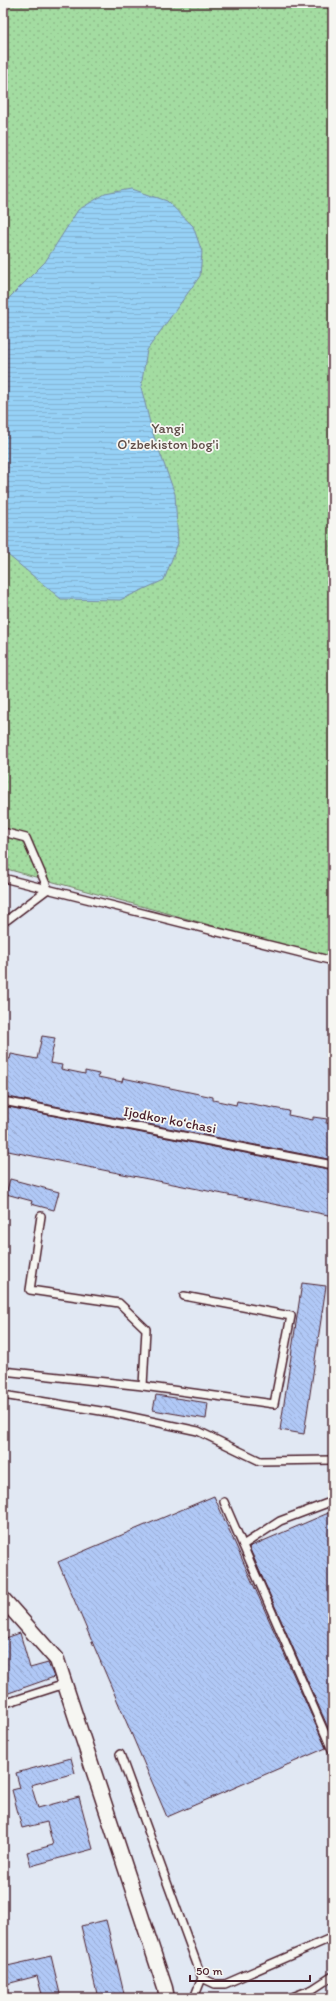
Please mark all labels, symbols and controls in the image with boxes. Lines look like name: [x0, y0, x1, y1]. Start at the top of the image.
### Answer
park label: Yangi O'zbekiston bog'i: [117, 420, 219, 453]
street label: Ijodkor koʻchasi: [122, 1103, 218, 1137]
scale bar: [190, 1957, 310, 1983]
text: 50 m: [196, 1964, 222, 1978]

